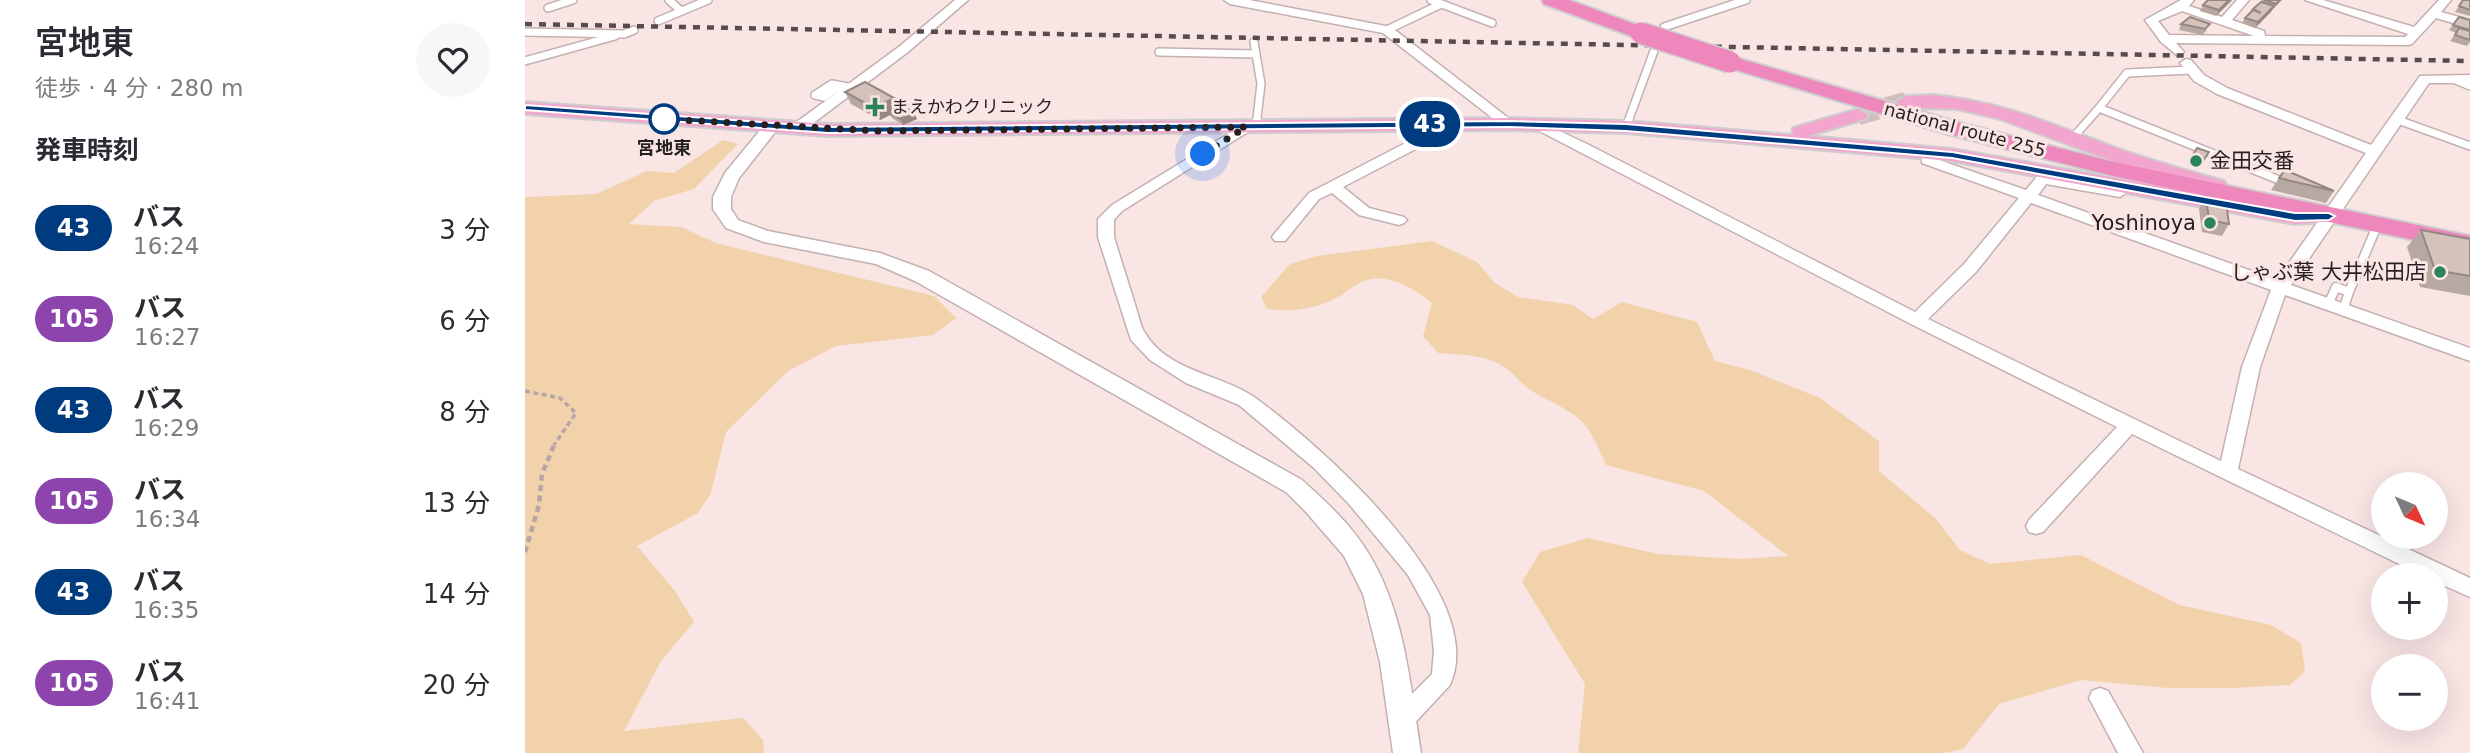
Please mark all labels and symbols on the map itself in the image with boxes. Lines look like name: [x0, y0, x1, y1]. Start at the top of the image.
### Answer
place label: まえかわクリニック: [891, 96, 1053, 117]
marker: まえかわクリニック: [865, 97, 885, 117]
street label: national route 255: [1882, 98, 2048, 161]
line badge: 43: [1399, 101, 1461, 147]
marker: 宮地東: [649, 104, 679, 134]
your location: [1185, 136, 1220, 171]
place label: 宮地東: [637, 137, 691, 158]
place label: 金田交番: [2210, 149, 2294, 173]
marker: 金田交番: [2188, 153, 2204, 169]
place label: Yoshinoya: [2091, 211, 2196, 235]
marker: Yoshinoya: [2202, 215, 2218, 231]
place label: しゃぶ葉 大井松田店: [2230, 260, 2426, 284]
marker: しゃぶ葉 大井松田店: [2432, 264, 2448, 280]
north arrow: [2371, 472, 2448, 550]

